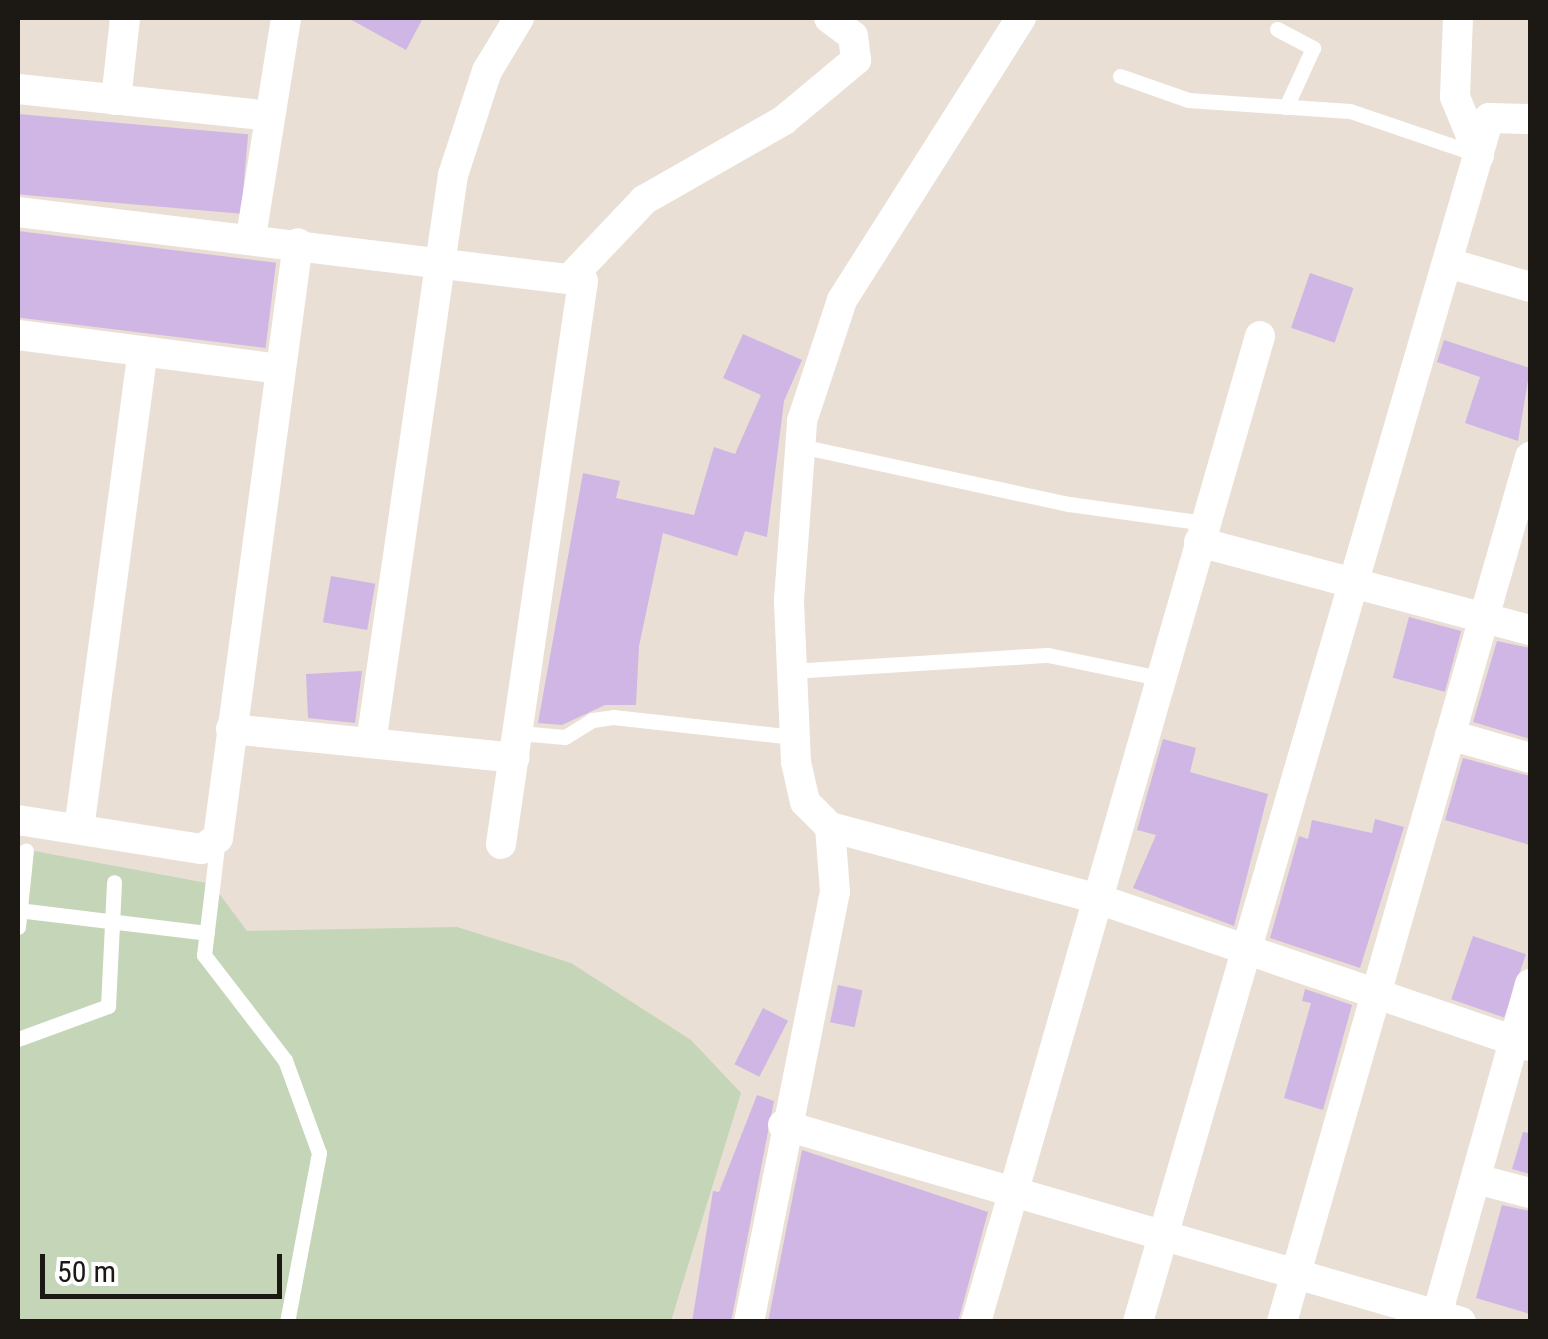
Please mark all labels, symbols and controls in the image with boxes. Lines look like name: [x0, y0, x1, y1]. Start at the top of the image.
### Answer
scale bar: [45, 1234, 288, 1296]
text: 50 m: [57, 1254, 116, 1289]

